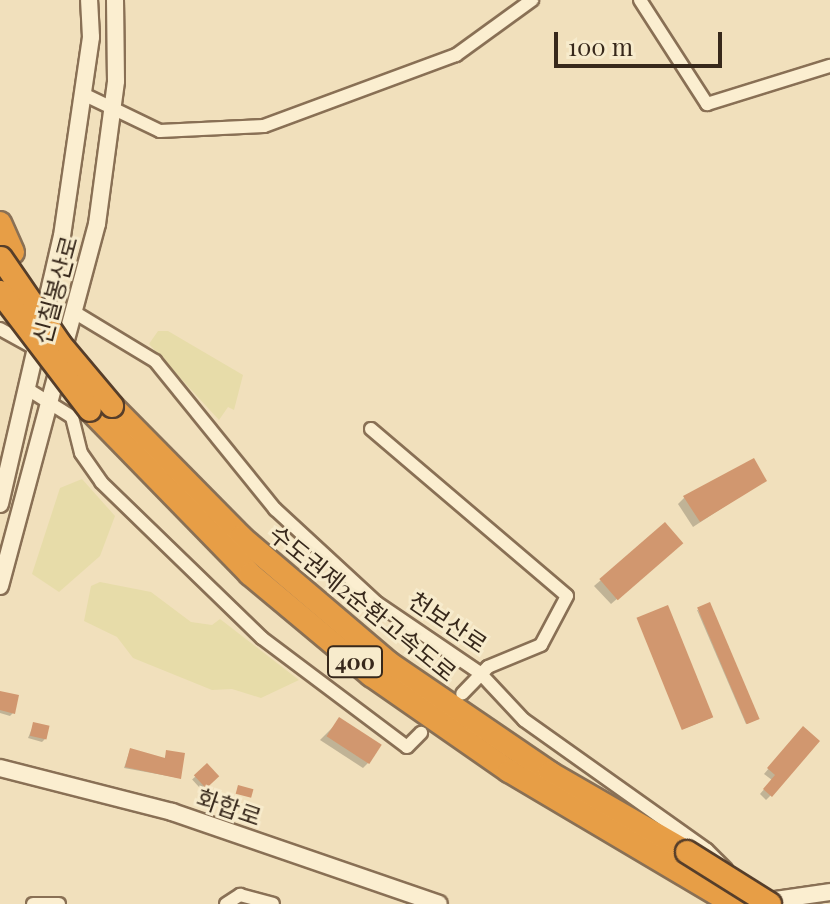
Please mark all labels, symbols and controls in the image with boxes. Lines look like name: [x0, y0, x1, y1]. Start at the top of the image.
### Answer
scale bar: [558, 16, 726, 66]
text: 100 m: [568, 30, 633, 62]
street label: 신칠봉산로: [27, 233, 83, 347]
street label: 수도권제2순환고속도로: [264, 519, 462, 687]
street label: 천보산로: [403, 585, 493, 659]
road number: 400: [327, 644, 383, 680]
street label: 화합로: [193, 783, 265, 831]

